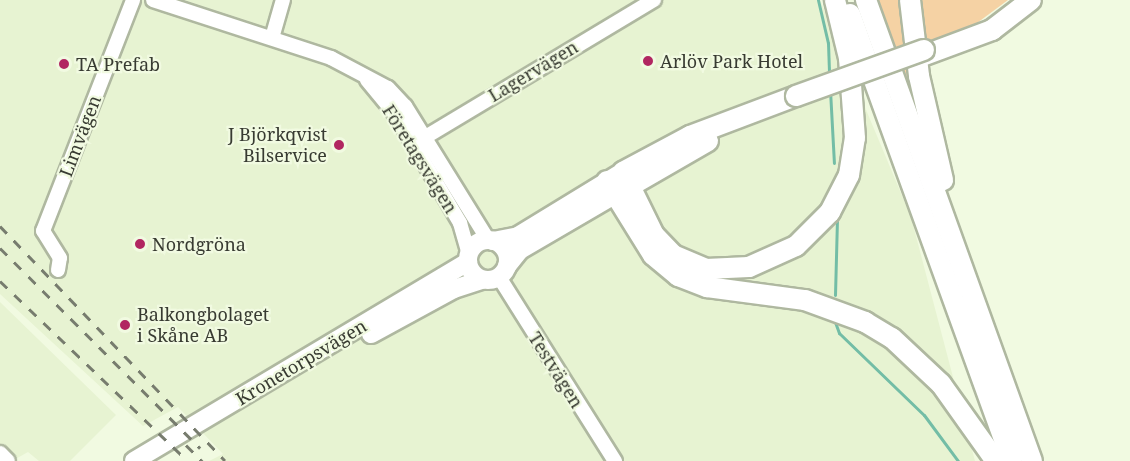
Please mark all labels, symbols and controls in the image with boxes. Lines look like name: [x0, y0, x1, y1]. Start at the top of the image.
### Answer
street label: Lagervägen: [484, 36, 582, 106]
place label: Arlöv Park Hotel: [660, 50, 803, 72]
place label: TA Prefab: [76, 53, 160, 75]
marker: Arlöv Park Hotel: [641, 54, 655, 68]
marker: TA Prefab: [57, 57, 71, 71]
street label: Limvägen: [55, 92, 105, 180]
street label: Företagsvägen: [378, 101, 462, 217]
place label: J Björkqvist Bilservice: [228, 124, 327, 166]
marker: J Björkqvist Bilservice: [332, 138, 346, 152]
place label: Nordgröna: [152, 233, 246, 255]
marker: Nordgröna: [133, 237, 147, 251]
place label: Balkongbolaget i Skåne AB: [137, 304, 269, 346]
street label: Kronetorpsvägen: [232, 314, 370, 410]
marker: Balkongbolaget i Skåne AB: [118, 318, 132, 332]
street label: Testvägen: [524, 328, 588, 412]

